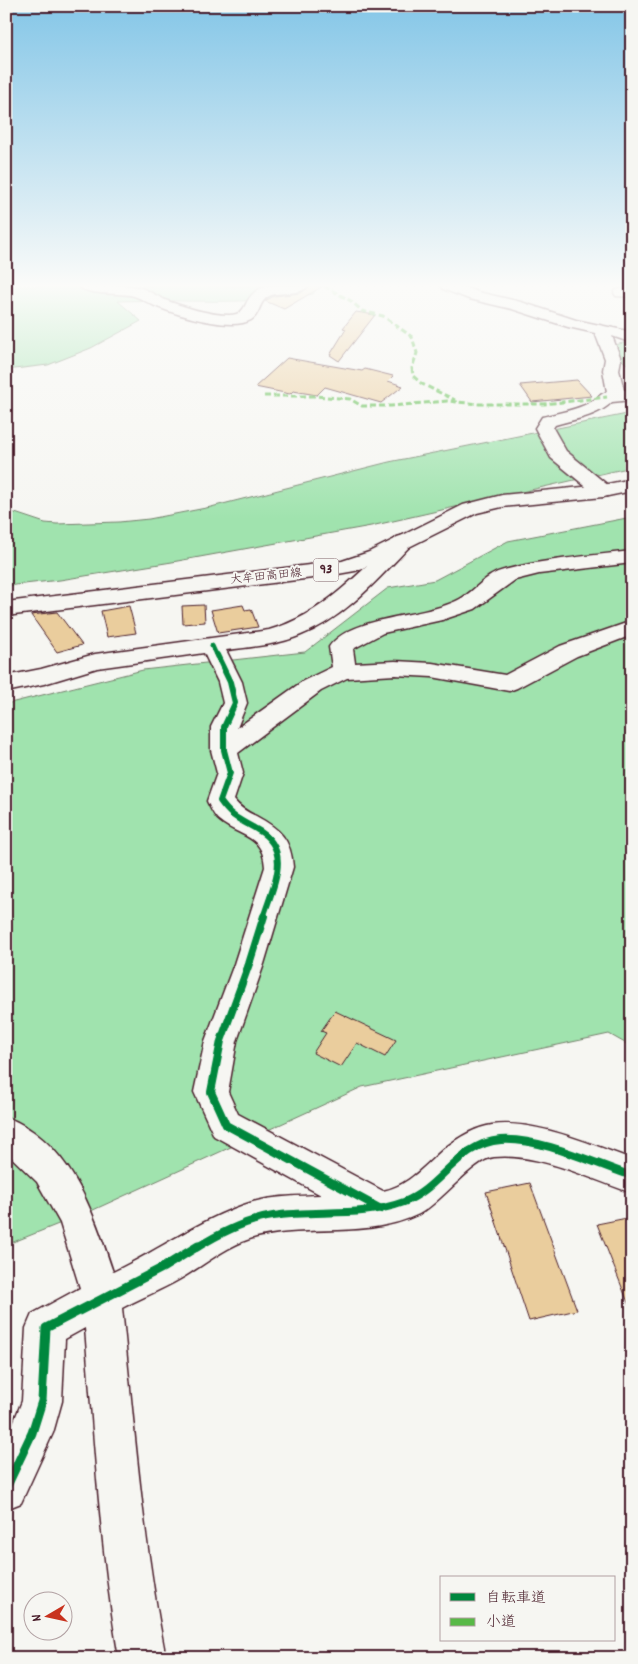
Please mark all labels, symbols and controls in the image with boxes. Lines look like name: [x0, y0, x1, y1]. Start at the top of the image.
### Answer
road number: 93: [314, 558, 338, 582]
street label: 大牟田高田線: [229, 565, 303, 589]
legend: [440, 1576, 616, 1642]
text: 自転車道: [486, 1588, 546, 1610]
north arrow: [22, 1592, 72, 1642]
text: 小道: [486, 1612, 516, 1634]
text: N: [27, 1613, 48, 1623]

